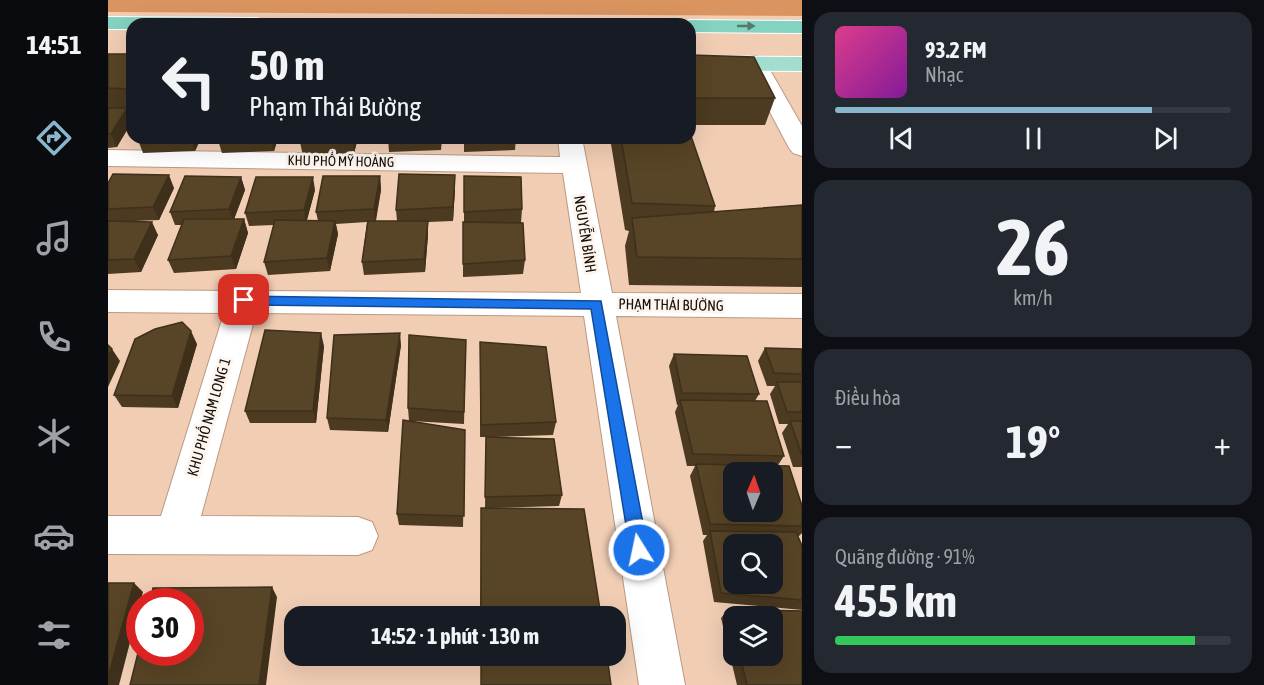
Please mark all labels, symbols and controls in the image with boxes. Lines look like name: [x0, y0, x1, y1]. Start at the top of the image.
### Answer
one-way arrow: [737, 21, 756, 31]
text: 14:51: [26, 29, 82, 60]
text: 93.2 FM: [925, 37, 987, 63]
text: 50 m: [249, 41, 324, 89]
icon: left: [150, 42, 228, 120]
text: Nhạc: [925, 63, 963, 86]
text: Phạm Thái Bường: [249, 91, 421, 122]
icon: directions: [33, 117, 75, 159]
icon: previous: [885, 122, 918, 155]
icon: pause: [1017, 122, 1050, 155]
icon: next: [1149, 122, 1182, 155]
street label: KHU PHỐ MỸ HOÀNG: [288, 150, 394, 170]
street label: NGUYỄN BÍNH: [571, 194, 601, 274]
text: 26: [996, 202, 1070, 292]
icon: music: [33, 217, 75, 259]
pin: [218, 274, 269, 325]
icon: arrive: [227, 283, 260, 316]
text: km/h: [1013, 286, 1053, 309]
street label: PHẠM THÁI BƯỜNG: [618, 295, 724, 314]
icon: phone: [33, 316, 75, 358]
street label: KHU PHỐ NAM LONG 1: [183, 355, 234, 478]
text: Điều hòa: [835, 386, 901, 409]
icon: climate: [33, 415, 75, 457]
text: 19°: [1006, 416, 1060, 468]
text: −: [835, 424, 852, 462]
text: +: [1214, 424, 1231, 462]
north arrow: [723, 462, 783, 522]
map controls: [723, 462, 783, 666]
icon: car: [33, 515, 75, 557]
position arrow: [607, 518, 671, 582]
button: search: [723, 534, 783, 594]
text: Quãng đường · 91%: [835, 545, 975, 568]
text: 455 km: [835, 575, 957, 627]
speed limit sign: 30: [126, 588, 204, 666]
button: layers: [723, 606, 783, 666]
icon: filters: [33, 614, 75, 656]
text: 14:52 · 1 phút · 130 m: [371, 623, 539, 649]

